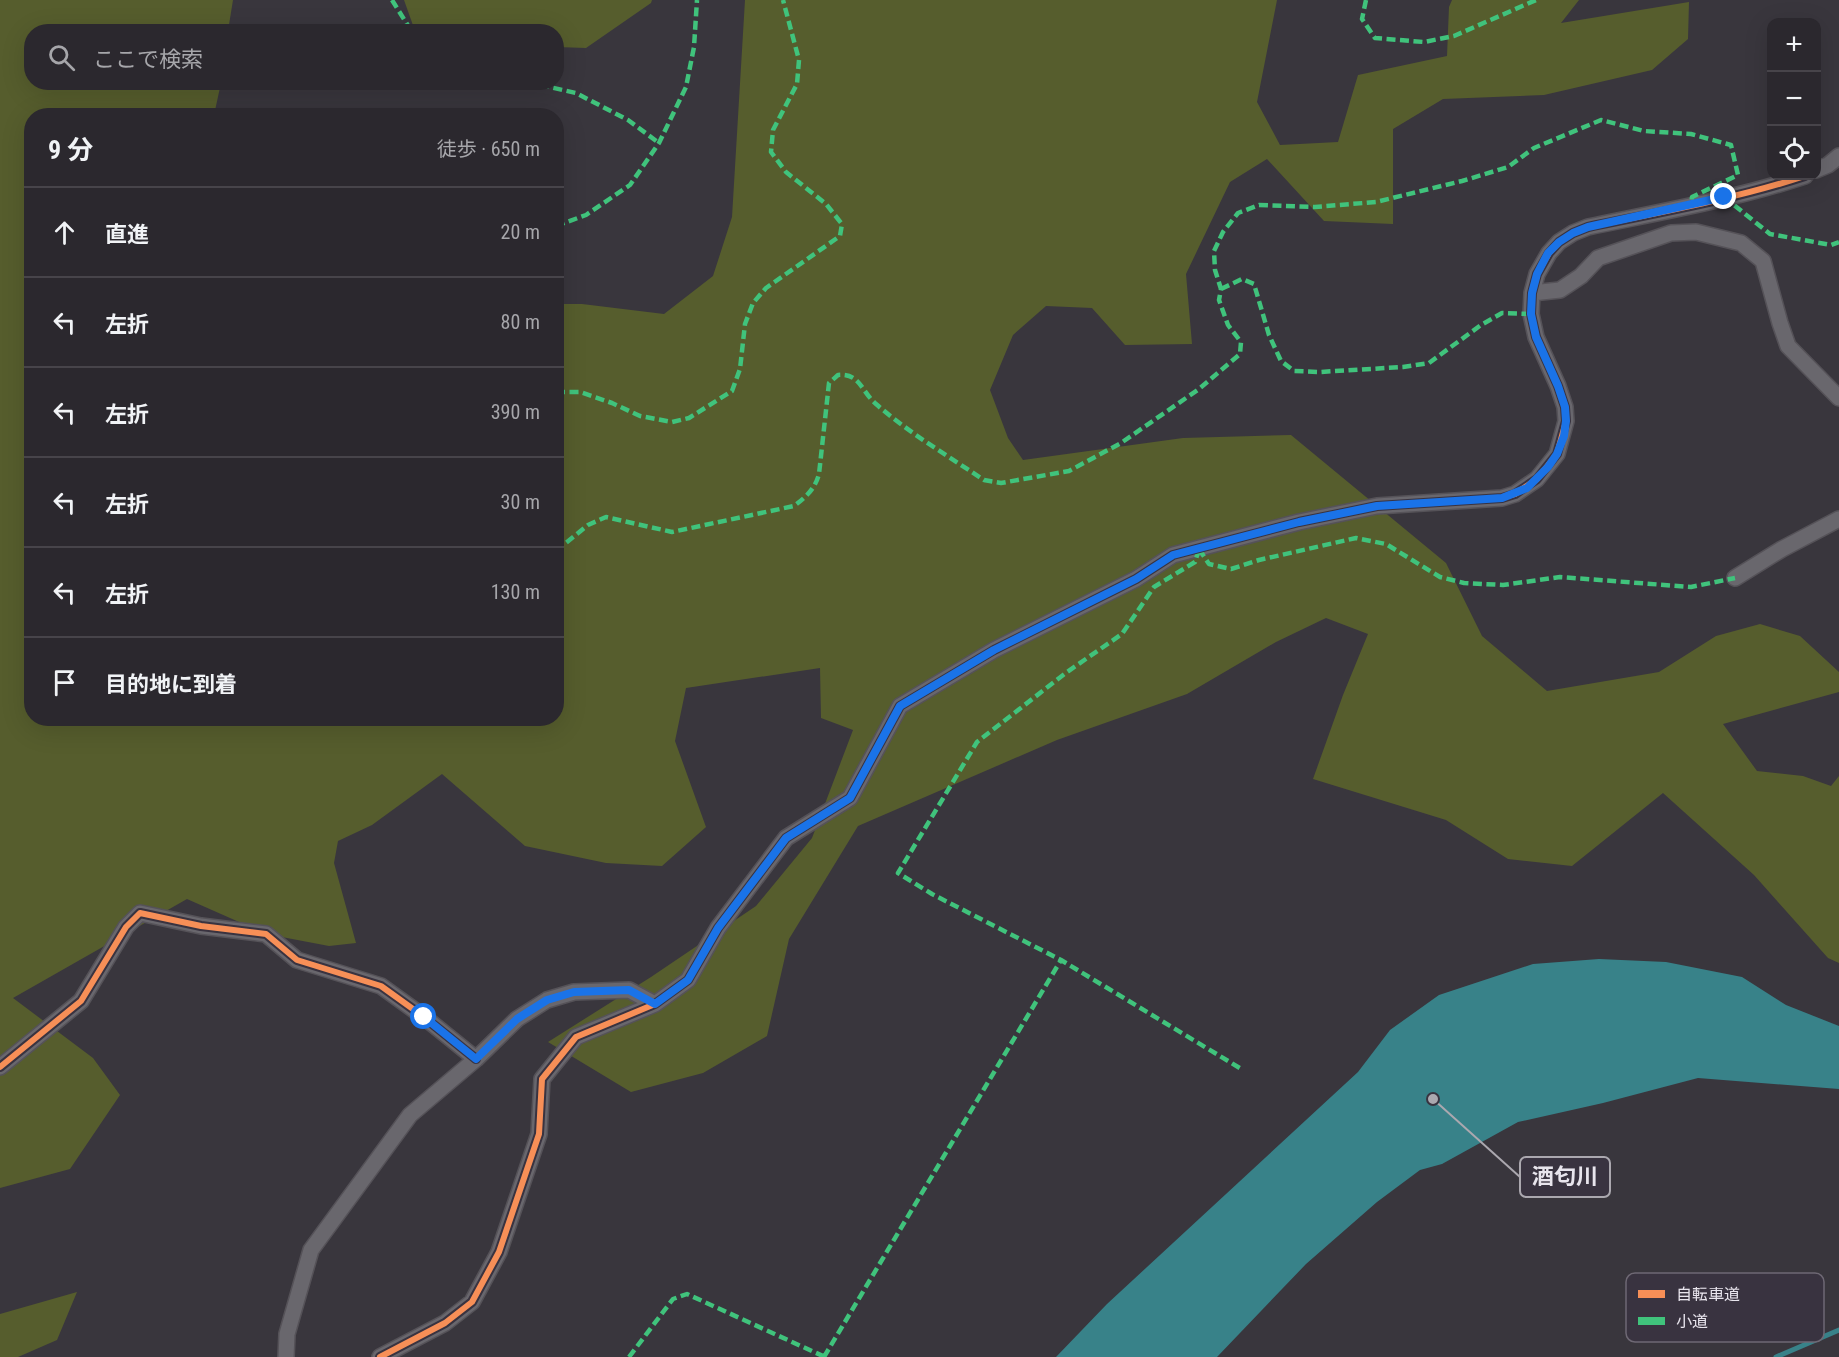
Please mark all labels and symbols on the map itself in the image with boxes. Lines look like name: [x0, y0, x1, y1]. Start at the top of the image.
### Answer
route end: [1710, 183, 1736, 209]
route start: [410, 1003, 436, 1029]
callout: 酒匂川: [1520, 1157, 1610, 1197]
text: 酒匂川: [1532, 1164, 1598, 1189]
legend: [1626, 1273, 1824, 1342]
text: 自転車道: [1676, 1285, 1740, 1304]
text: 小道: [1676, 1312, 1708, 1331]

